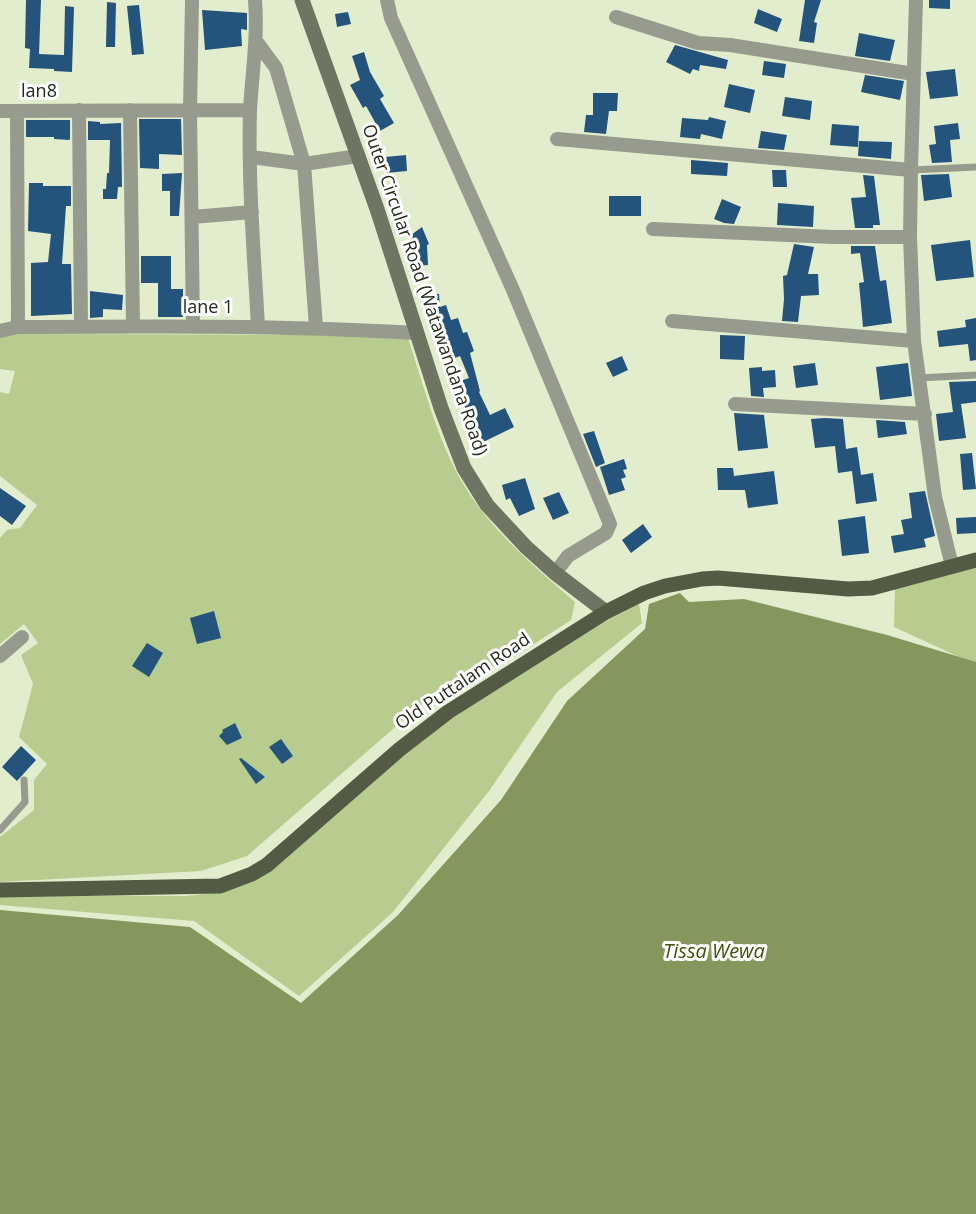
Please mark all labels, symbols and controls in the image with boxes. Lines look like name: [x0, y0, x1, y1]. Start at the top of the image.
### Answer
street label: lan8: [21, 81, 57, 103]
street label: Outer Circular Road (Watawandana Road): [357, 121, 491, 459]
street label: lane 1: [183, 297, 233, 319]
street label: Old Puttalam Road: [392, 629, 534, 735]
water label: Tissa Wewa: [663, 940, 765, 964]

